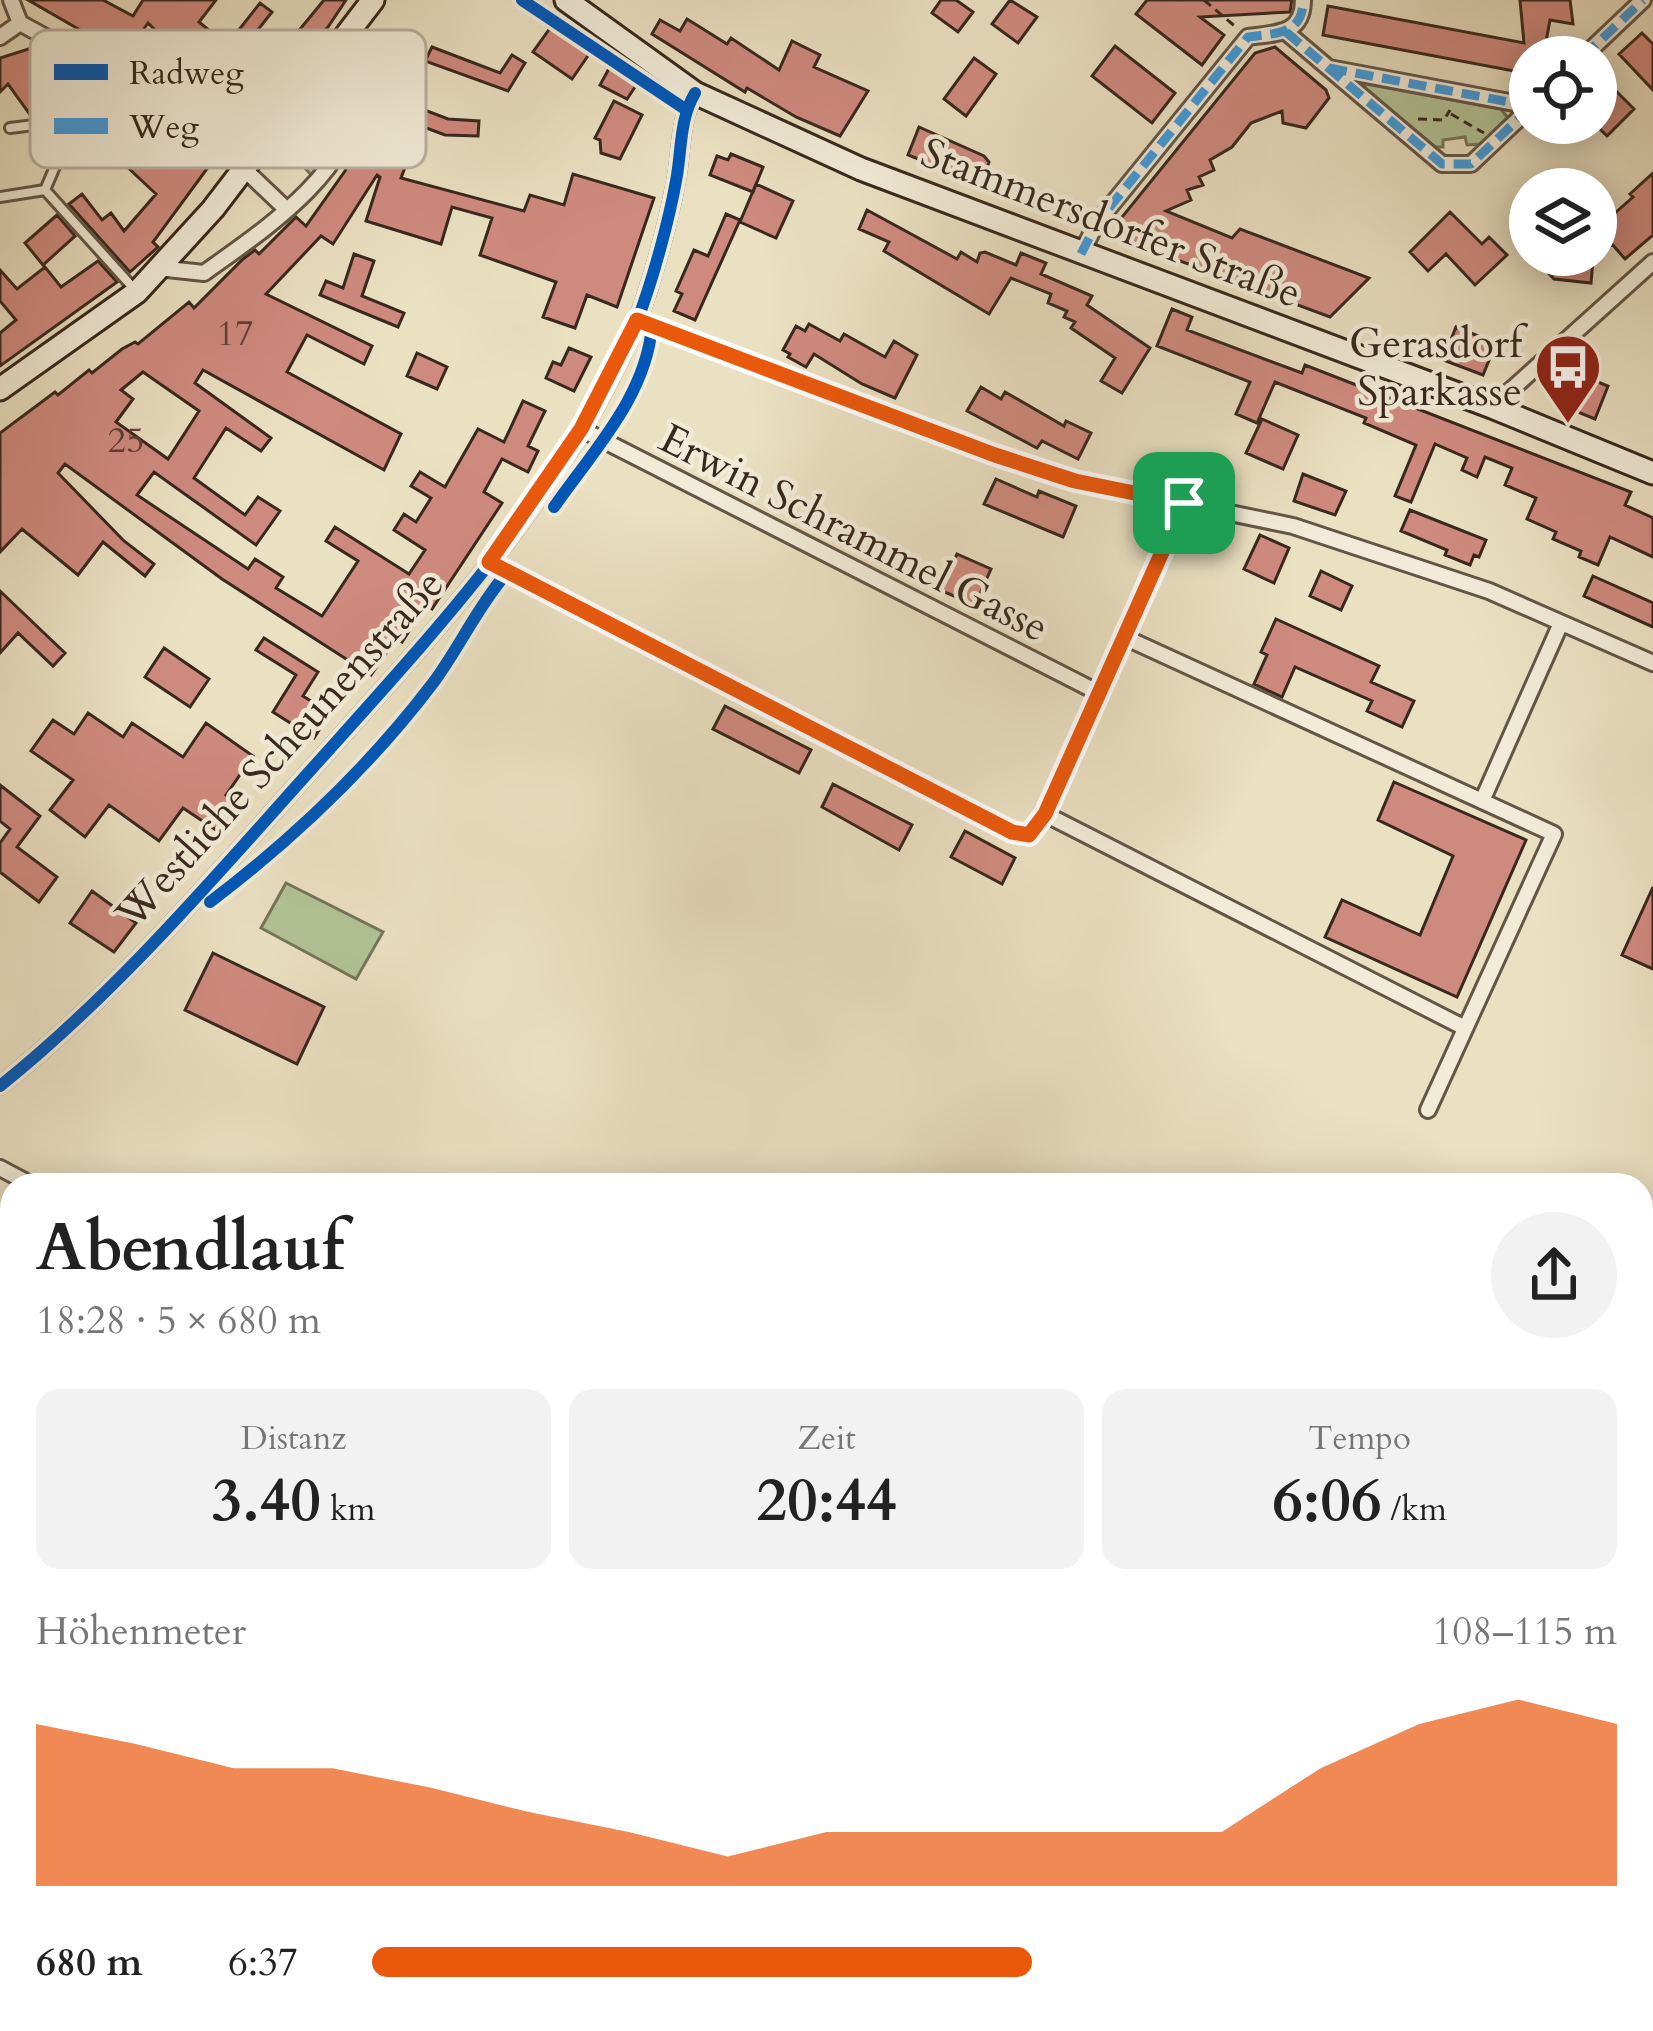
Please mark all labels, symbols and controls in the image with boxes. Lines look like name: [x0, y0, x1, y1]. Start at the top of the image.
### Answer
legend: [30, 30, 426, 168]
map controls: [1509, 36, 1617, 276]
button: locate: [1509, 36, 1617, 144]
text: Radweg: [129, 51, 244, 96]
text: Weg: [128, 105, 199, 150]
street label: Stammersdorfer Straße: [913, 124, 1309, 322]
button: layers: [1509, 168, 1617, 276]
house number: 17: [217, 309, 253, 358]
place label: Gerasdorf Sparkasse: [1349, 315, 1528, 420]
bus stop icon: Gerasdorf Sparkasse: [1533, 332, 1603, 426]
street label: Erwin Schrammel Gasse: [650, 410, 1058, 656]
house number: 25: [108, 416, 144, 465]
pin: [1133, 452, 1235, 554]
icon: arrive: [1151, 470, 1217, 536]
street label: Westliche Scheunenstraße: [103, 557, 457, 942]
text: Abendlauf: [36, 1204, 344, 1293]
button: share: [1491, 1212, 1617, 1338]
text: 18:28 · 5 × 680 m: [36, 1294, 321, 1347]
text: Distanz: [241, 1416, 346, 1461]
text: Zeit: [797, 1416, 856, 1461]
text: Tempo: [1308, 1416, 1411, 1461]
text: 3.40: [211, 1461, 321, 1542]
text: 20:44: [756, 1461, 897, 1542]
text: 6:06: [1272, 1461, 1382, 1542]
text: km: [321, 1487, 376, 1532]
text: /km: [1382, 1487, 1447, 1532]
text: Höhenmeter: [36, 1605, 246, 1658]
text: 108–115 m: [1432, 1605, 1617, 1658]
text: 680 m: [36, 1936, 142, 1989]
text: 6:37: [228, 1936, 298, 1989]

